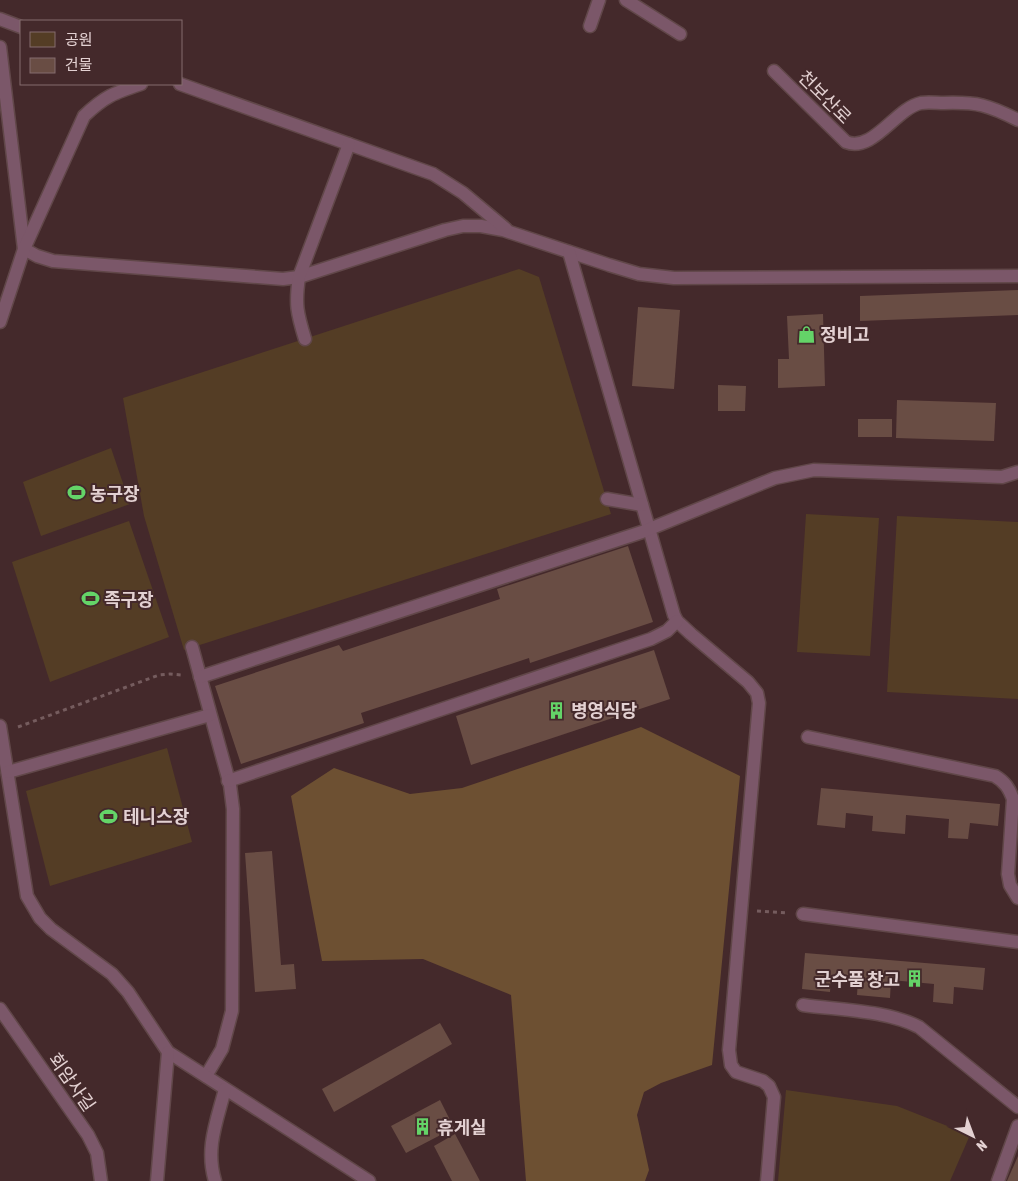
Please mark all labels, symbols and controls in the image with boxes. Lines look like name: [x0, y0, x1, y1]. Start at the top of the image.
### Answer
legend: [20, 20, 182, 85]
text: 공원: [65, 31, 93, 48]
text: 건물: [65, 56, 93, 73]
street label: 천보산로: [794, 66, 856, 128]
shop icon: 정비고: [796, 324, 816, 344]
place label: 정비고: [820, 324, 870, 345]
sports icon: 농구장: [66, 483, 86, 503]
place label: 농구장: [90, 483, 140, 504]
sports icon: 족구장: [80, 589, 100, 609]
place label: 족구장: [104, 589, 154, 610]
building icon: 병영식당: [547, 700, 567, 720]
place label: 병영식당: [571, 700, 637, 721]
sports icon: 테니스장: [99, 806, 119, 826]
place label: 테니스장: [123, 806, 190, 827]
place label: 군수품 창고: [815, 969, 900, 990]
building icon: 군수품 창고: [904, 969, 924, 989]
street label: 회암사길: [44, 1049, 100, 1115]
north arrow: [948, 1111, 998, 1161]
building icon: 휴게실: [413, 1117, 433, 1137]
place label: 휴게실: [437, 1117, 487, 1138]
text: N: [973, 1137, 990, 1154]

